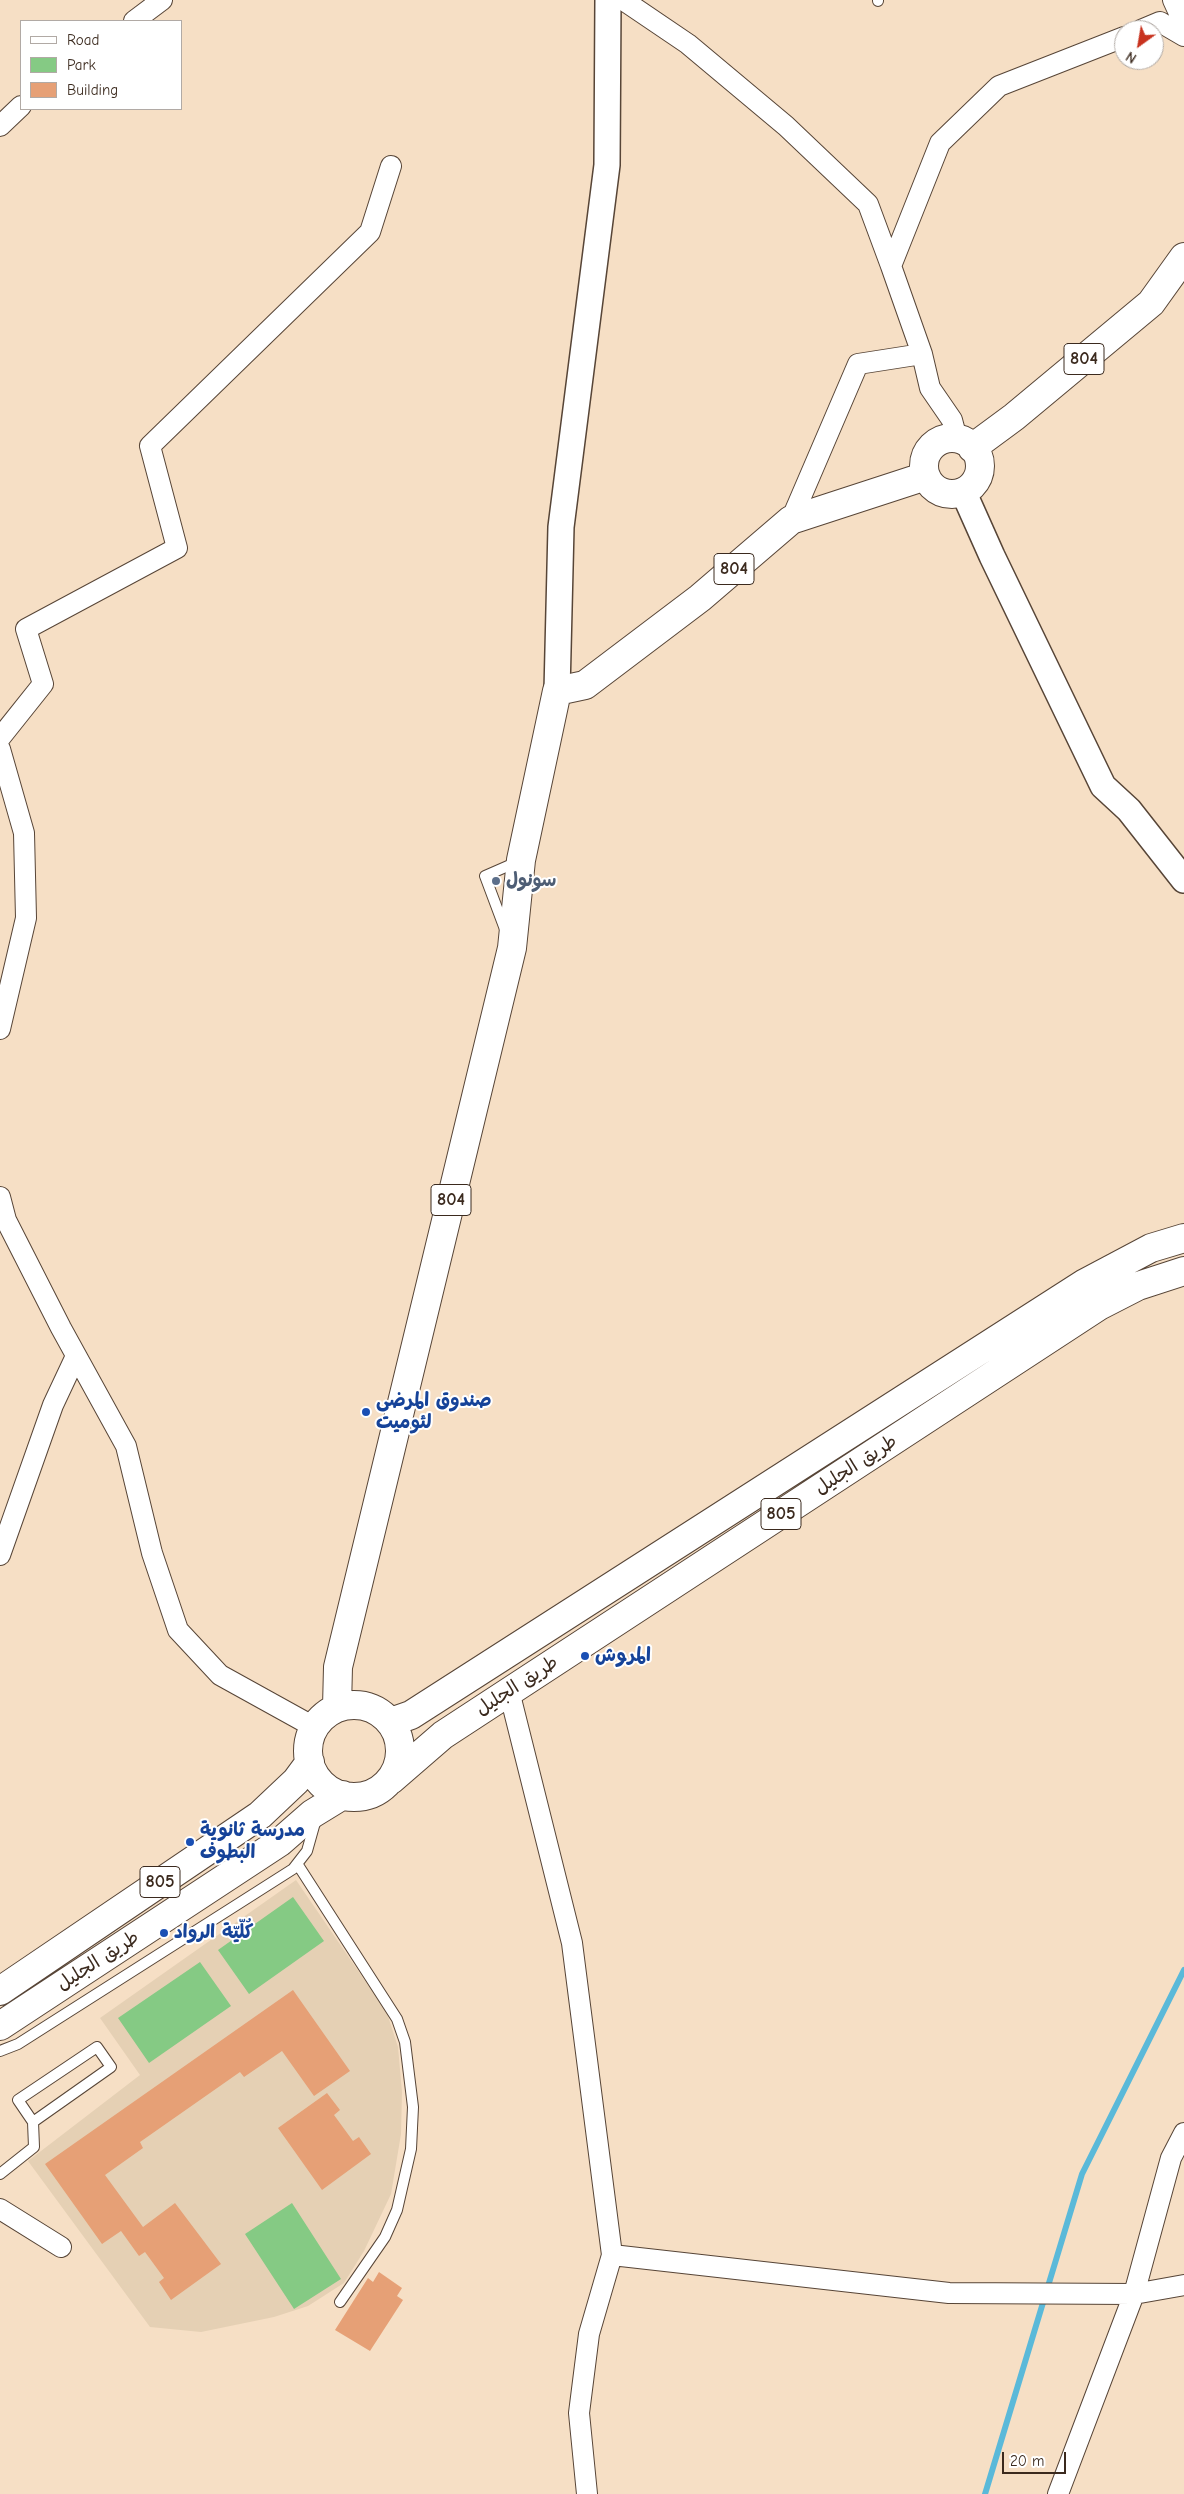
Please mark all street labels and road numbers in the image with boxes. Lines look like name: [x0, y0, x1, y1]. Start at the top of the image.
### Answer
road number: 804: [1064, 344, 1104, 374]
road number: 804: [714, 554, 754, 584]
road number: 804: [431, 1184, 471, 1216]
street label: طريق الجليل: [811, 1430, 901, 1500]
road number: 805: [761, 1498, 801, 1530]
street label: طريق الجليل: [472, 1651, 562, 1721]
road number: 805: [140, 1866, 180, 1898]
street label: طريق الجليل: [53, 1926, 143, 1996]

